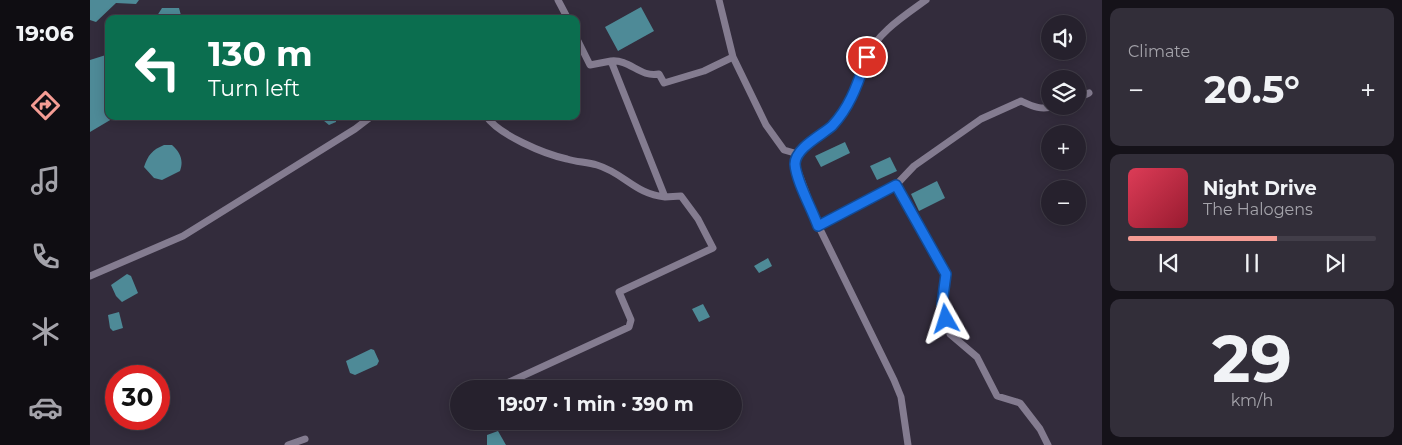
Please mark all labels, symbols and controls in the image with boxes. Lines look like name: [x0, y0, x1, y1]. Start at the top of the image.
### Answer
map controls: [1041, 15, 1086, 225]
button: sound: [1041, 15, 1086, 60]
text: 19:06: [16, 20, 74, 47]
text: 130 m: [208, 32, 313, 75]
icon: left: [125, 35, 190, 100]
pin: [846, 36, 888, 78]
text: Climate: [1128, 42, 1190, 61]
icon: arrive: [853, 43, 881, 71]
text: 20.5°: [1204, 66, 1300, 113]
button: layers: [1041, 70, 1086, 115]
text: −: [1128, 73, 1144, 107]
text: +: [1360, 73, 1376, 107]
text: Turn left: [208, 75, 300, 102]
icon: directions: [28, 88, 63, 123]
button: +: [1041, 125, 1086, 170]
icon: music: [28, 163, 63, 198]
text: Night Drive: [1203, 177, 1317, 200]
button: −: [1041, 180, 1086, 225]
text: The Halogens: [1203, 200, 1313, 219]
icon: phone: [28, 239, 63, 274]
icon: previous: [1155, 249, 1183, 277]
icon: pause: [1238, 249, 1266, 277]
icon: next: [1321, 249, 1349, 277]
position arrow: [919, 292, 971, 344]
icon: climate: [28, 314, 63, 349]
text: 29: [1212, 319, 1292, 398]
speed limit sign: 30: [105, 365, 170, 430]
icon: car: [28, 390, 63, 425]
text: km/h: [1231, 391, 1273, 410]
text: 19:07 · 1 min · 390 m: [498, 393, 694, 416]

